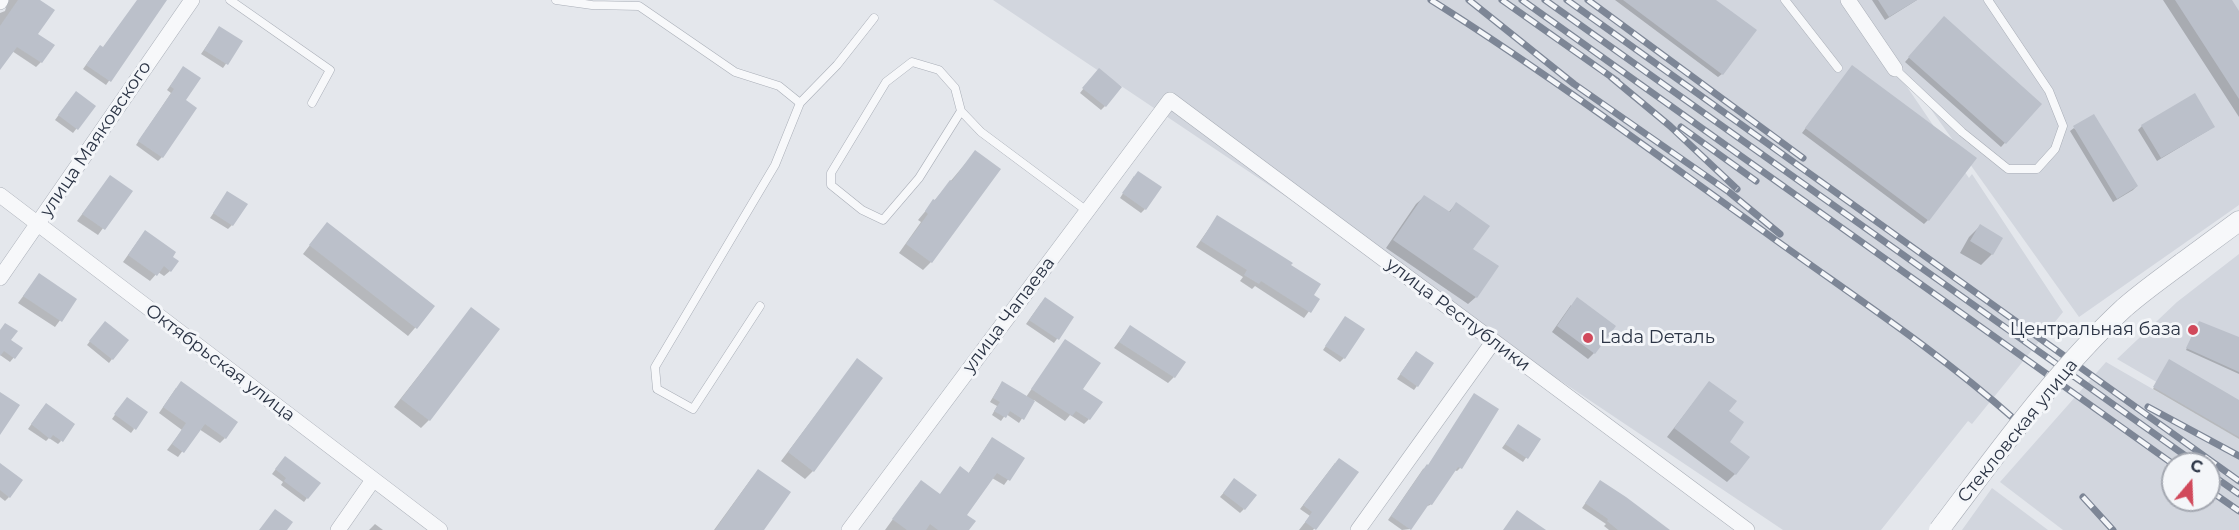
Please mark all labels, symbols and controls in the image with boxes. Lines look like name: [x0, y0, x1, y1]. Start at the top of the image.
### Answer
street label: улица Маяковского: [36, 57, 156, 221]
street label: улица Чапаева: [958, 253, 1060, 377]
street label: улица Республики: [1382, 254, 1534, 376]
street label: Октябрьская улица: [141, 300, 299, 426]
place label: Центральная база: [2010, 319, 2181, 341]
marker: Центральная база: [2186, 323, 2200, 337]
place label: Lada Dеталь: [1600, 327, 1715, 349]
marker: Lada Dеталь: [1581, 331, 1595, 345]
street label: Стекловская улица: [1953, 355, 2083, 507]
north arrow: [2161, 452, 2221, 512]
text: С: [2188, 456, 2205, 477]

